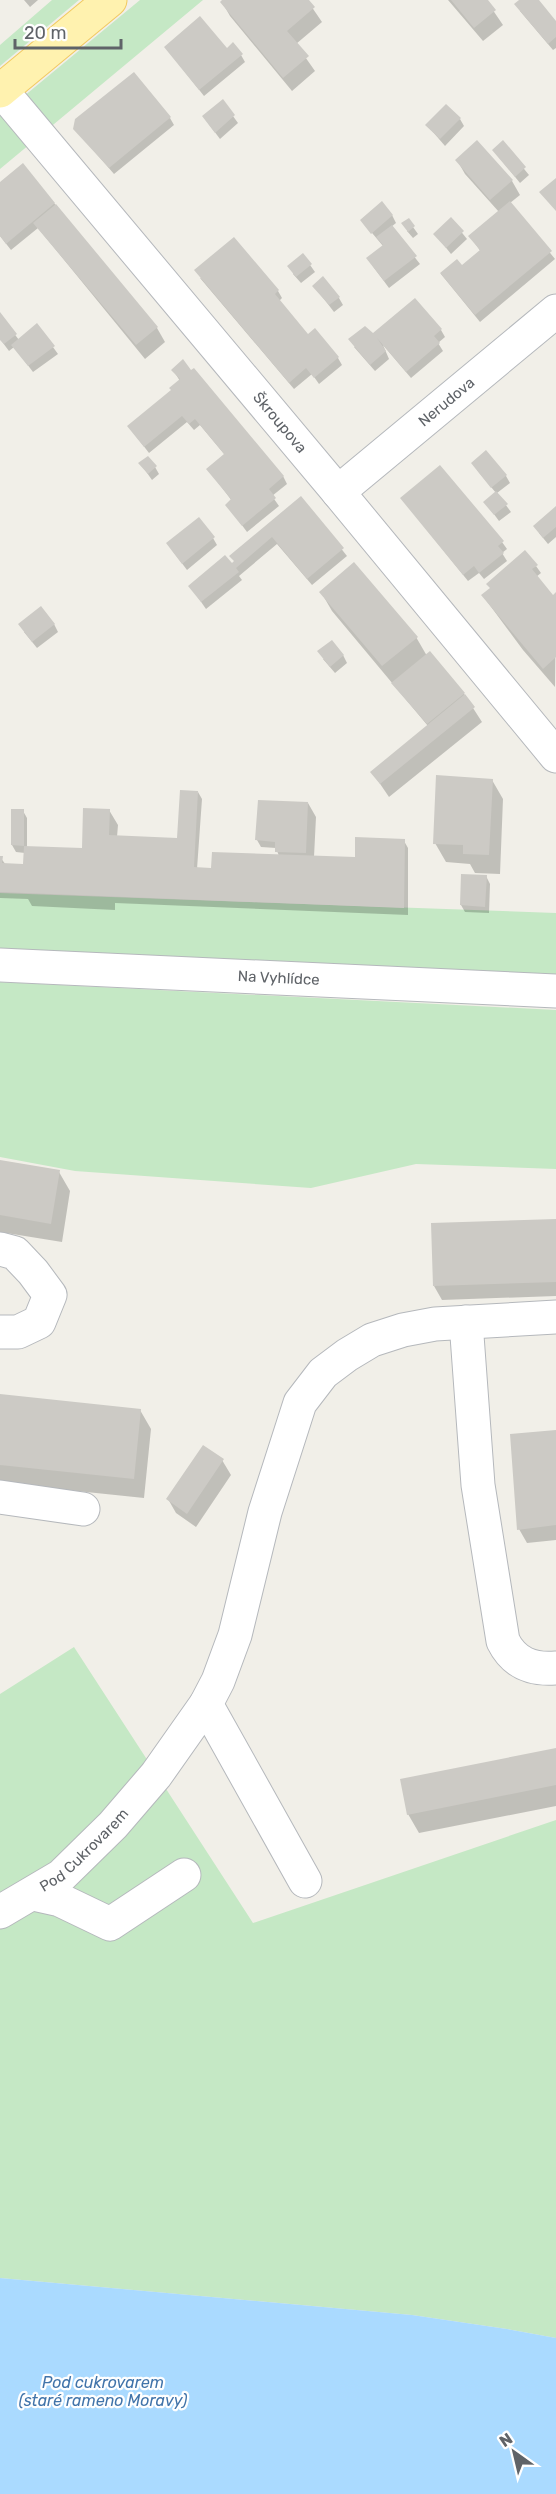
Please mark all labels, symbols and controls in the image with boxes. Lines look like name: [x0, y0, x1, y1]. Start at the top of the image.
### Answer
scale bar: [15, 12, 122, 50]
text: 20 m: [24, 22, 66, 44]
street label: Nerudova: [415, 374, 478, 430]
street label: Škroupova: [249, 388, 310, 457]
street label: Na Vyhlídce: [237, 967, 320, 989]
street label: Pod Cukrovarem: [36, 1805, 132, 1896]
water label: Pod cukrovarem (staré rameno Moravy): [19, 2373, 188, 2410]
north arrow: [484, 2422, 544, 2482]
text: N: [496, 2429, 516, 2451]

